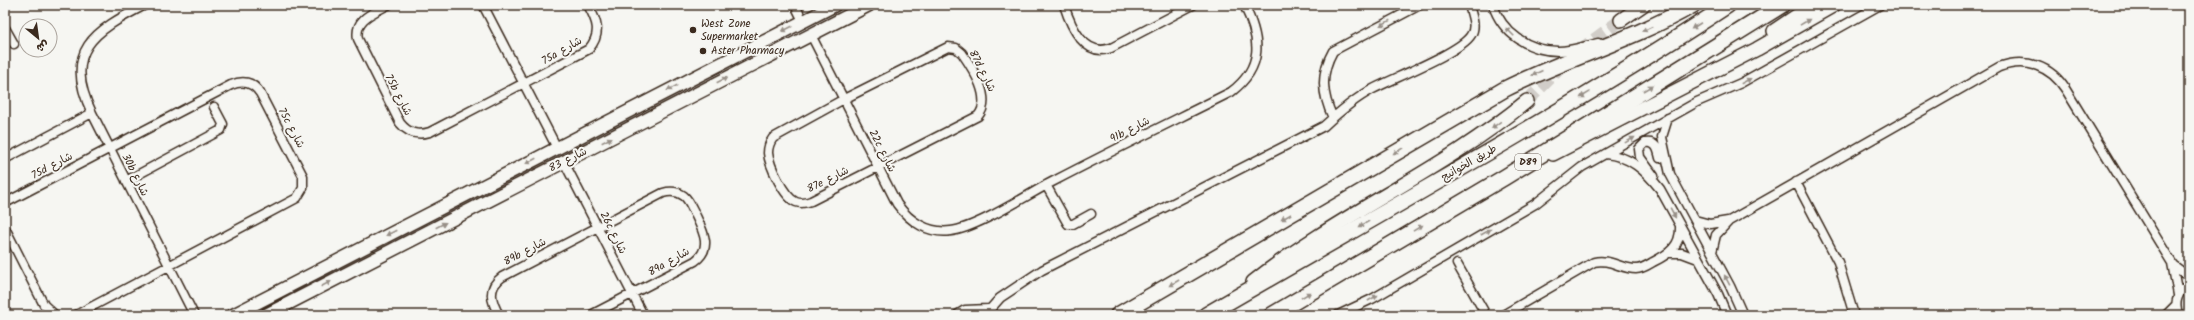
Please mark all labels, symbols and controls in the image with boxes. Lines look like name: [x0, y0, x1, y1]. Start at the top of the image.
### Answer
place label: West Zone Supermarket: [701, 15, 759, 46]
north arrow: [18, 18, 58, 58]
one-way arrow: [1380, 19, 1391, 26]
one-way arrow: [1799, 19, 1811, 26]
one-way arrow: [1690, 23, 1702, 30]
marker: West Zone Supermarket: [688, 25, 698, 35]
one-way arrow: [782, 26, 793, 32]
one-way arrow: [1642, 26, 1653, 32]
one-way arrow: [1505, 27, 1515, 37]
street label: 75a شارع: [538, 32, 586, 70]
text: ش: [33, 35, 52, 57]
place label: Aster Pharmacy: [711, 42, 785, 60]
marker: Aster Pharmacy: [698, 46, 708, 56]
street label: 87d شارع: [964, 47, 1000, 95]
one-way arrow: [1532, 70, 1543, 76]
street label: 75b شارع: [379, 71, 417, 119]
one-way arrow: [716, 77, 728, 83]
one-way arrow: [1740, 78, 1752, 84]
one-way arrow: [666, 85, 677, 92]
one-way arrow: [1642, 85, 1654, 92]
one-way arrow: [1579, 91, 1591, 98]
street label: 75c شارع: [273, 104, 309, 152]
street label: 91b شارع: [1107, 112, 1153, 148]
one-way arrow: [1491, 121, 1501, 129]
street label: 22c شارع: [864, 126, 900, 176]
one-way arrow: [1624, 136, 1636, 143]
one-way arrow: [601, 137, 613, 143]
street label: طريق الخوانيج: [1438, 140, 1500, 186]
street label: شارع 83: [546, 143, 590, 177]
one-way arrow: [1393, 147, 1403, 155]
street label: 75d شارع: [28, 148, 76, 184]
street label: 30b شارع: [117, 151, 153, 199]
road number: D89: [1515, 154, 1541, 170]
one-way arrow: [526, 158, 537, 164]
street label: 87e شارع: [804, 162, 852, 198]
one-way arrow: [1670, 207, 1676, 219]
street label: 26c شارع: [595, 209, 631, 257]
one-way arrow: [1280, 214, 1292, 221]
one-way arrow: [1358, 221, 1370, 228]
one-way arrow: [436, 222, 447, 228]
one-way arrow: [1412, 225, 1424, 232]
one-way arrow: [1480, 229, 1492, 236]
one-way arrow: [385, 230, 397, 236]
street label: 89b شارع: [500, 233, 550, 271]
street label: 89a شارع: [645, 243, 693, 281]
one-way arrow: [1724, 274, 1730, 285]
one-way arrow: [1168, 279, 1180, 286]
one-way arrow: [320, 281, 331, 287]
one-way arrow: [1301, 291, 1311, 299]
one-way arrow: [1368, 294, 1379, 301]

